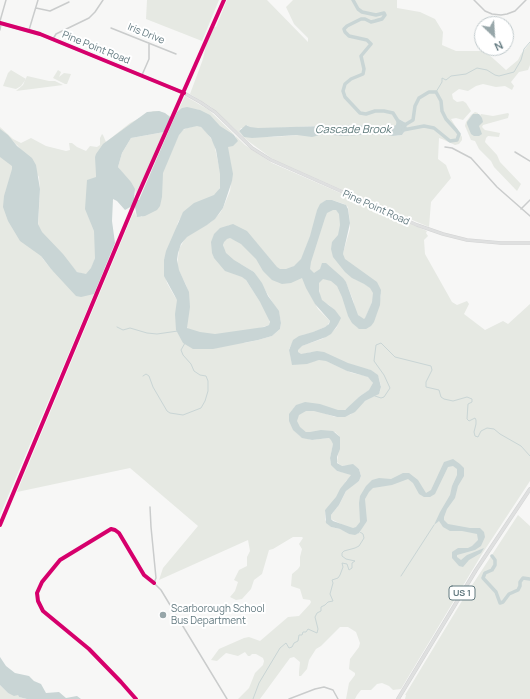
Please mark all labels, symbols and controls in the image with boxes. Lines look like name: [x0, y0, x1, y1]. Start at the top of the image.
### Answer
north arrow: [474, 16, 514, 56]
street label: Iris Drive: [126, 21, 166, 47]
street label: Pine Point Road: [60, 29, 132, 67]
text: N: [492, 38, 506, 55]
water label: Cascade Brook: [315, 123, 391, 137]
street label: Pine Point Road: [341, 188, 411, 228]
road number: US 1: [449, 586, 475, 600]
place label: Scarborough School Bus Department: [171, 603, 265, 626]
marker: Scarborough School Bus Department: [158, 610, 168, 620]

